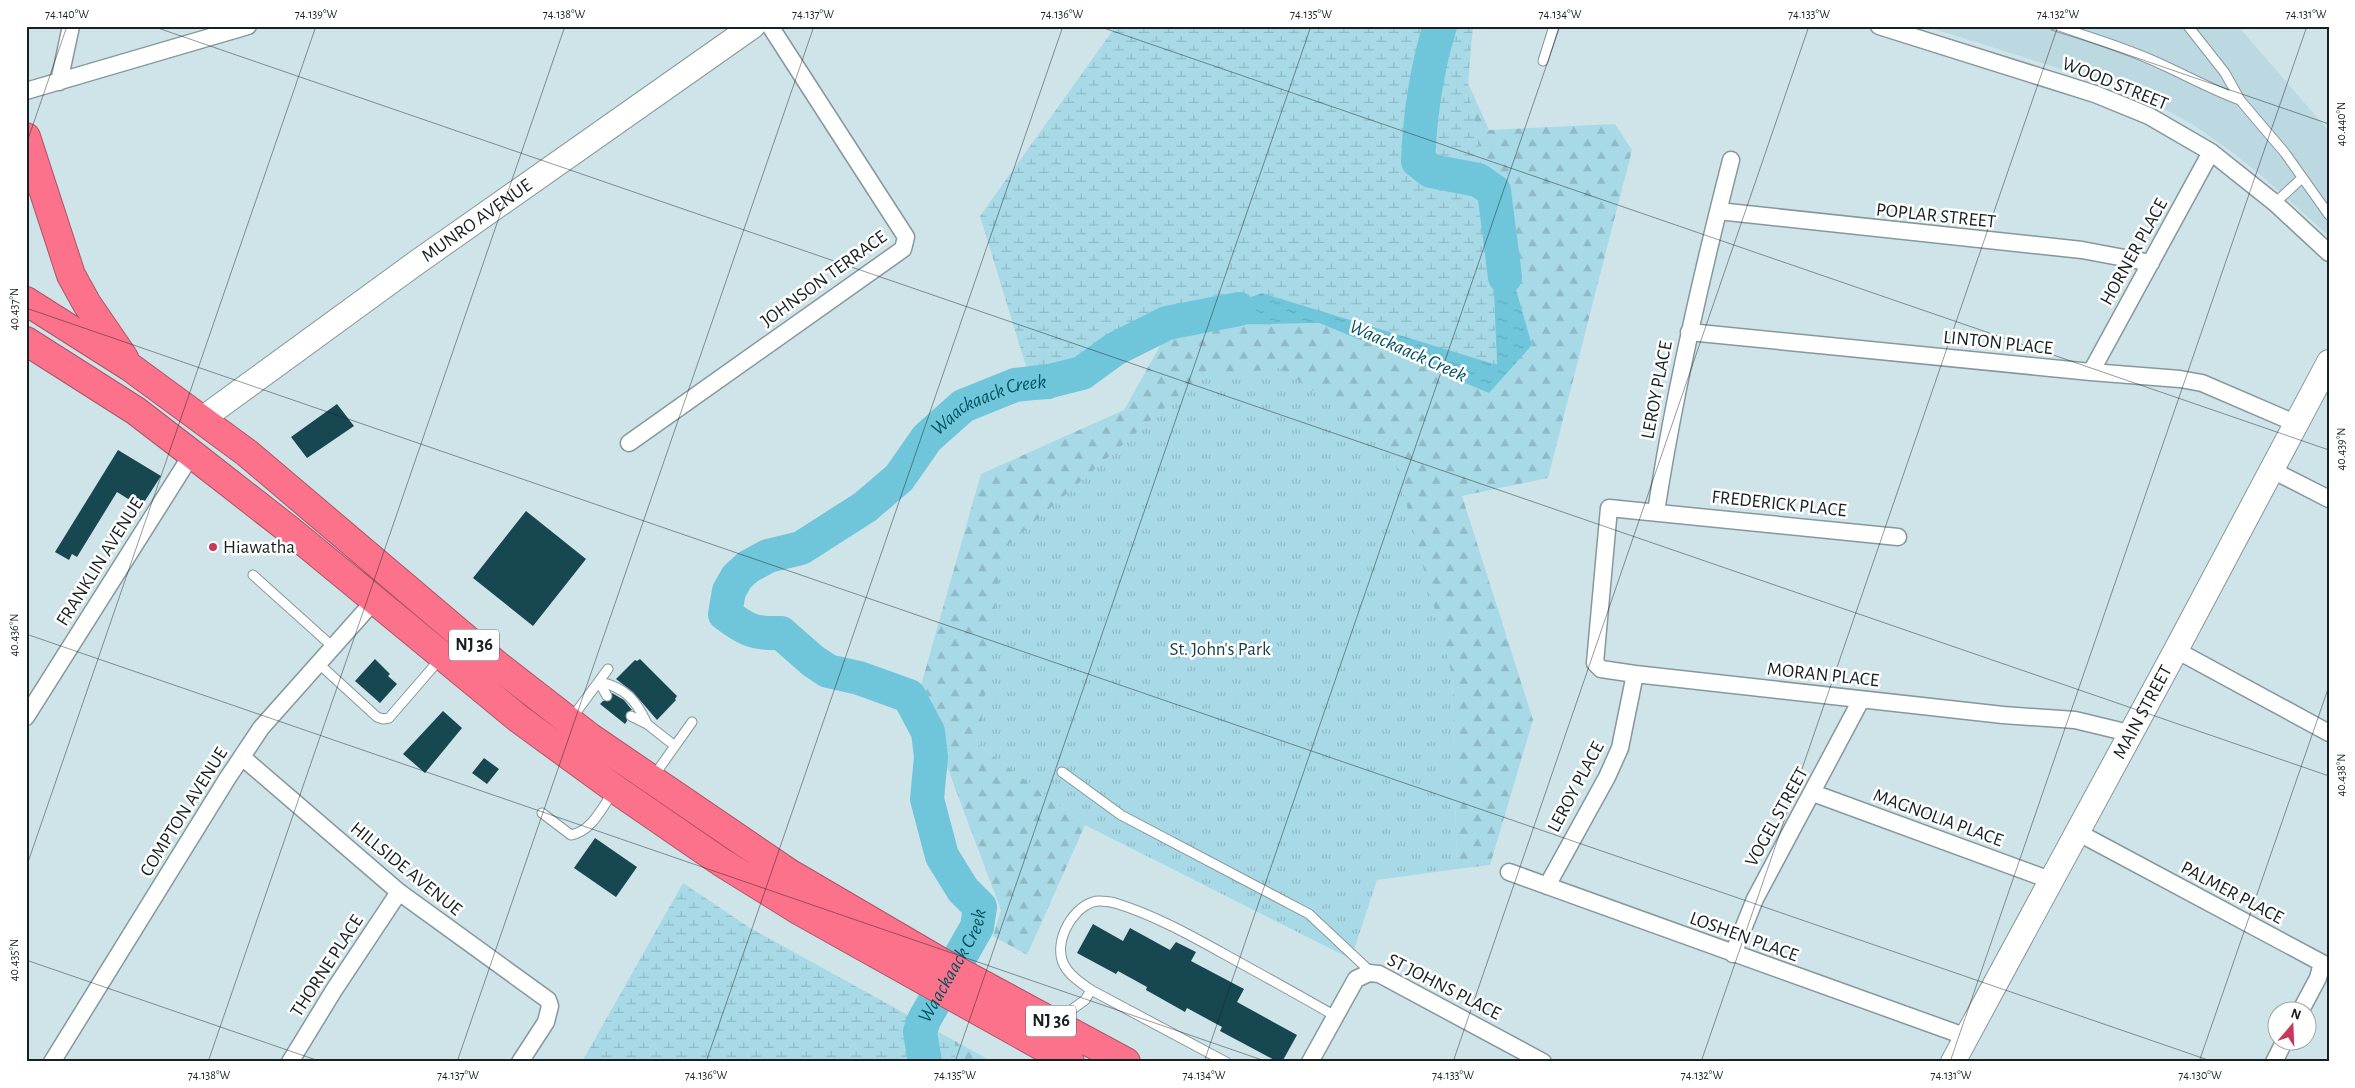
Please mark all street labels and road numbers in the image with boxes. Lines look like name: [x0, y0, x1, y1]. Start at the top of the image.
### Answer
street label: WOOD STREET: [2059, 54, 2171, 114]
street label: MUNRO AVENUE: [418, 175, 535, 265]
street label: HORNER PLACE: [2097, 196, 2171, 308]
street label: POPLAR STREET: [1875, 200, 1997, 232]
street label: JOHNSON TERRACE: [758, 227, 890, 331]
street label: LINTON PLACE: [1942, 328, 2054, 358]
street label: LEROY PLACE: [1638, 339, 1676, 441]
street label: FREDERICK PLACE: [1711, 487, 1847, 521]
street label: FRANKLIN AVENUE: [53, 495, 147, 629]
road number: NJ 36: [449, 630, 499, 660]
street label: MORAN PLACE: [1766, 660, 1880, 690]
street label: MAIN STREET: [2109, 662, 2175, 762]
street label: LEROY PLACE: [1544, 739, 1608, 835]
street label: COMPTON AVENUE: [137, 744, 231, 880]
street label: VOGEL STREET: [1742, 764, 1812, 870]
street label: MAGNOLIA PLACE: [1871, 786, 2005, 850]
street label: HILLSIDE AVENUE: [347, 819, 465, 919]
street label: PALMER PLACE: [2178, 858, 2286, 928]
street label: LOSHEN PLACE: [1687, 909, 1801, 965]
street label: THORNE PLACE: [287, 912, 367, 1020]
street label: ST JOHNS PLACE: [1384, 950, 1504, 1024]
road number: NJ 36: [1026, 1006, 1076, 1036]

